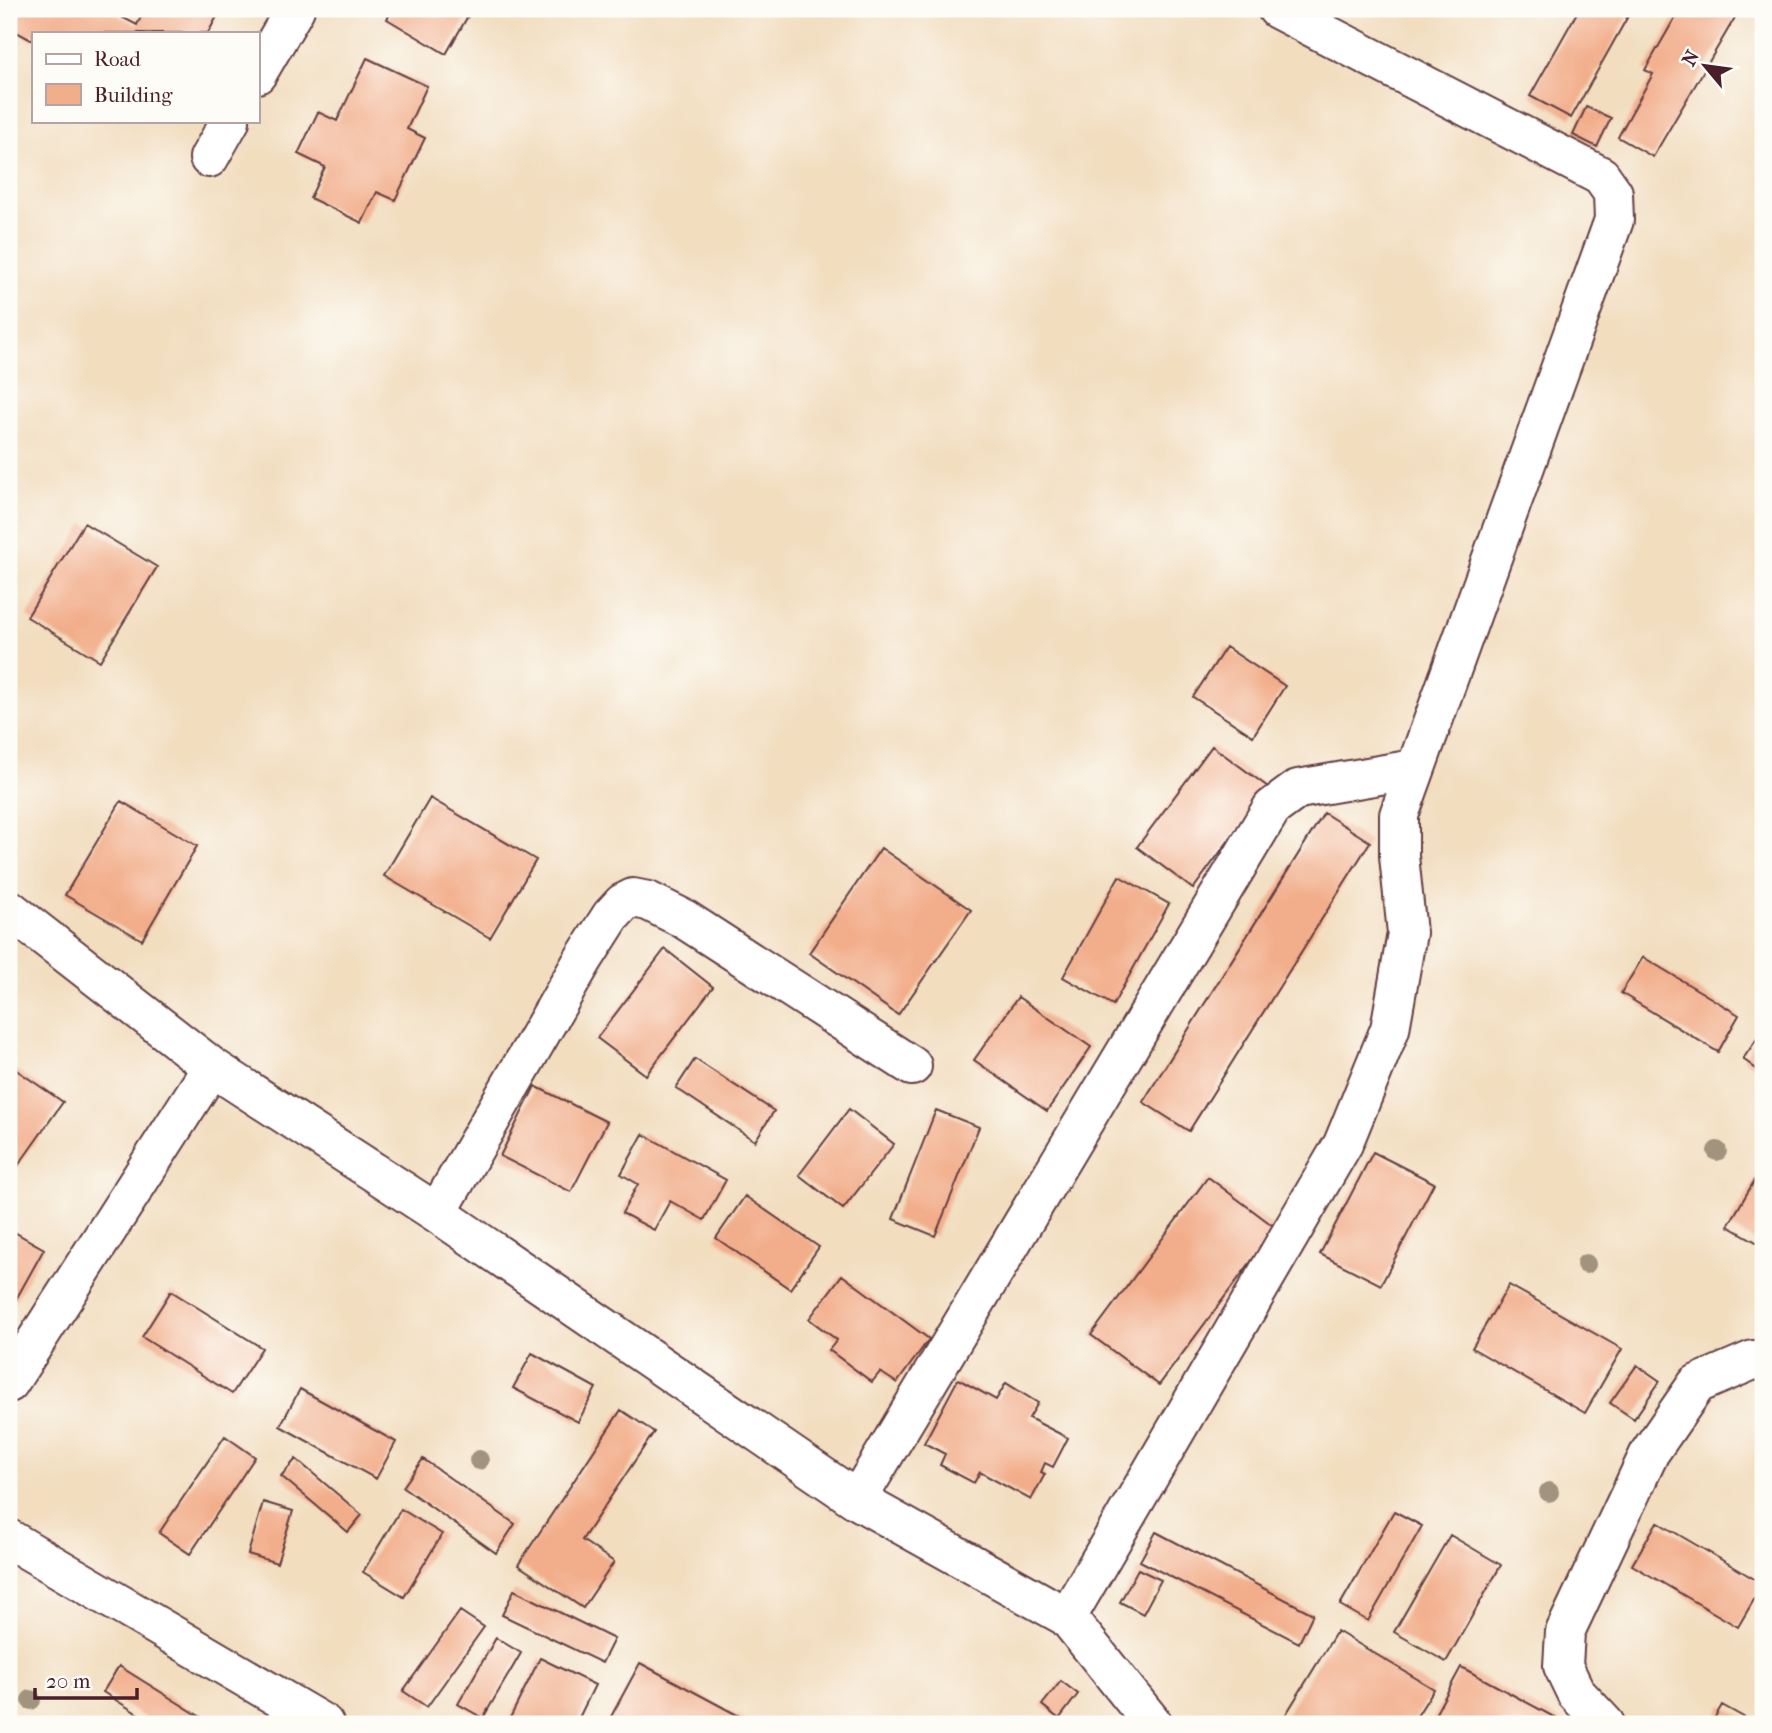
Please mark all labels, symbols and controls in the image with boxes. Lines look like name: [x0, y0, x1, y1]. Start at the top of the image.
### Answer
legend: [32, 32, 259, 122]
north arrow: [1670, 32, 1740, 102]
text: N: [1678, 46, 1704, 70]
text: Road: [94, 47, 141, 71]
text: Building: [94, 83, 173, 107]
scale bar: [35, 1656, 136, 1700]
text: 20 m: [46, 1669, 91, 1693]

